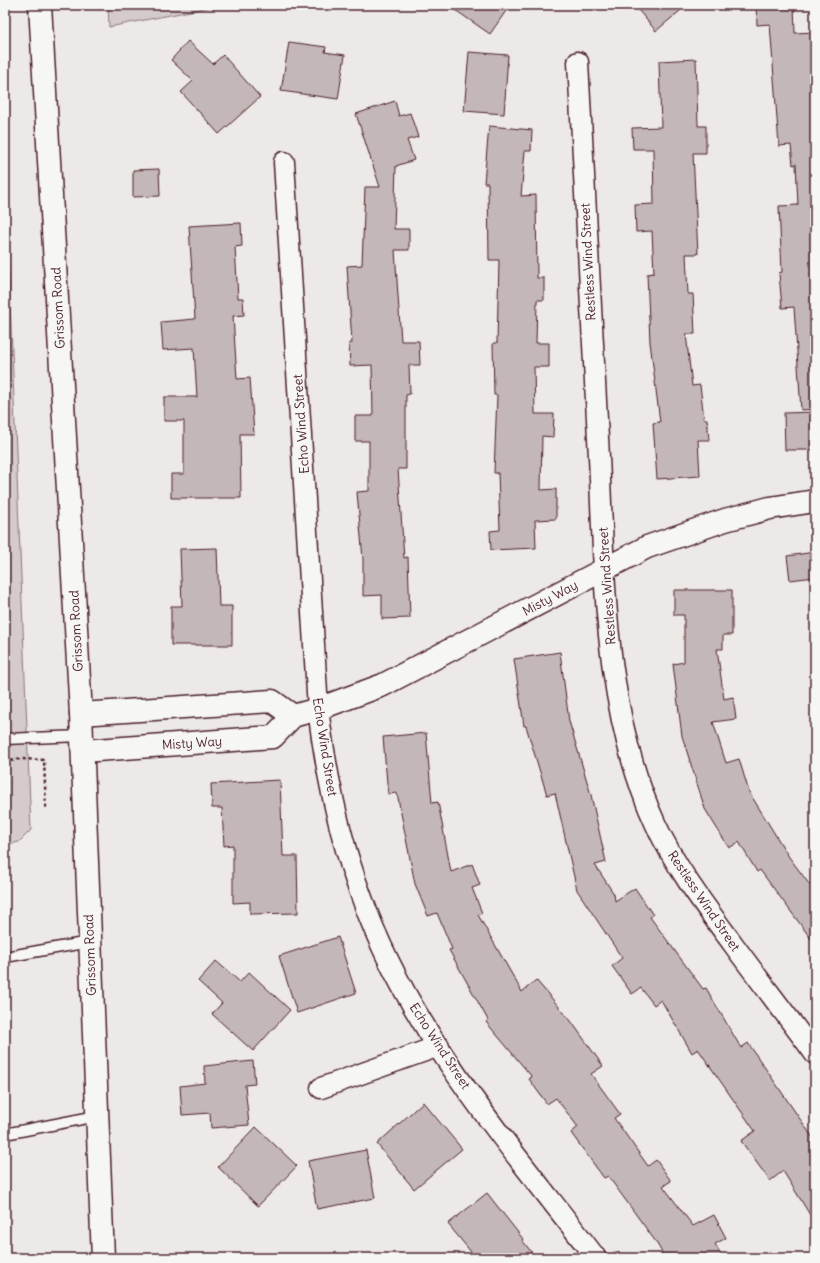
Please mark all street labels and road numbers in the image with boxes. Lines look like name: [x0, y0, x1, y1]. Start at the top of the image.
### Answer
street label: Restless Wind Street: [576, 202, 600, 321]
street label: Grissom Road: [47, 266, 69, 349]
street label: Echo Wind Street: [289, 373, 313, 474]
street label: Restless Wind Street: [594, 526, 620, 645]
street label: Misty Way: [519, 576, 581, 620]
street label: Grissom Road: [65, 589, 87, 672]
street label: Echo Wind Street: [309, 696, 341, 798]
street label: Misty Way: [161, 732, 223, 754]
street label: Restless Wind Street: [664, 847, 744, 955]
street label: Grissom Road: [80, 914, 100, 996]
street label: Echo Wind Street: [406, 1000, 475, 1093]

